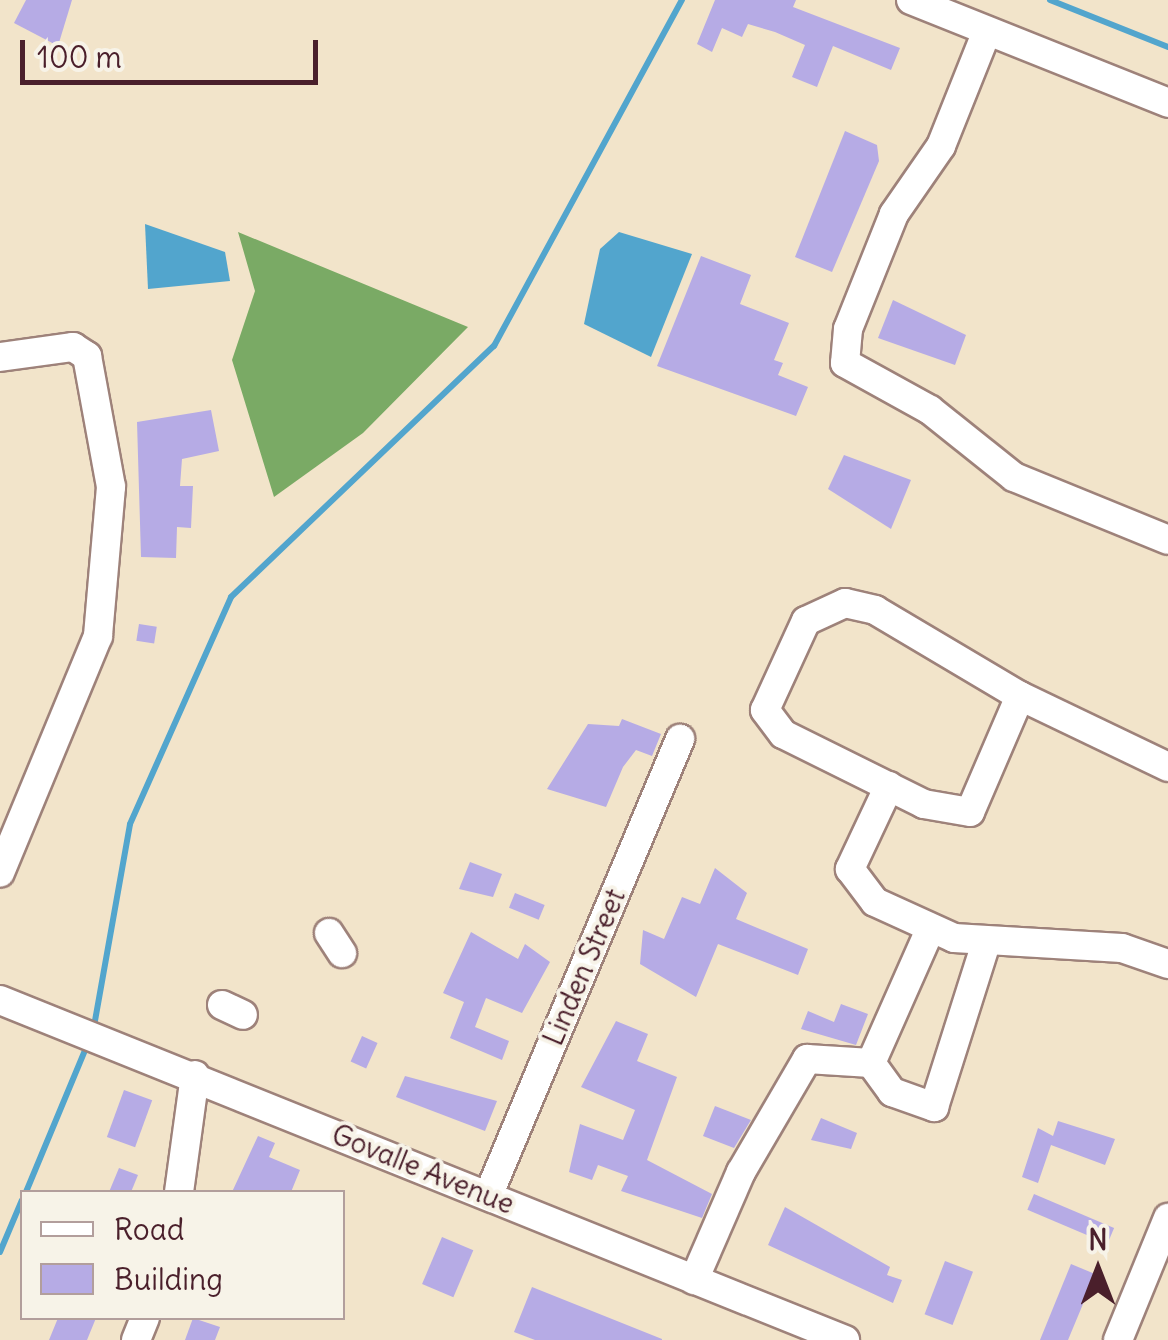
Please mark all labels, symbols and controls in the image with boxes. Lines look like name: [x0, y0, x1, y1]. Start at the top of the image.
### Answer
scale bar: [25, 20, 322, 82]
text: 100 m: [37, 38, 122, 76]
street label: Linden Street: [536, 884, 632, 1050]
street label: Govalle Avenue: [327, 1117, 519, 1221]
legend: [20, 1190, 345, 1320]
text: Road: [114, 1210, 184, 1248]
north arrow: [1048, 1220, 1148, 1320]
text: N: [1088, 1222, 1108, 1258]
text: Building: [114, 1260, 223, 1298]

